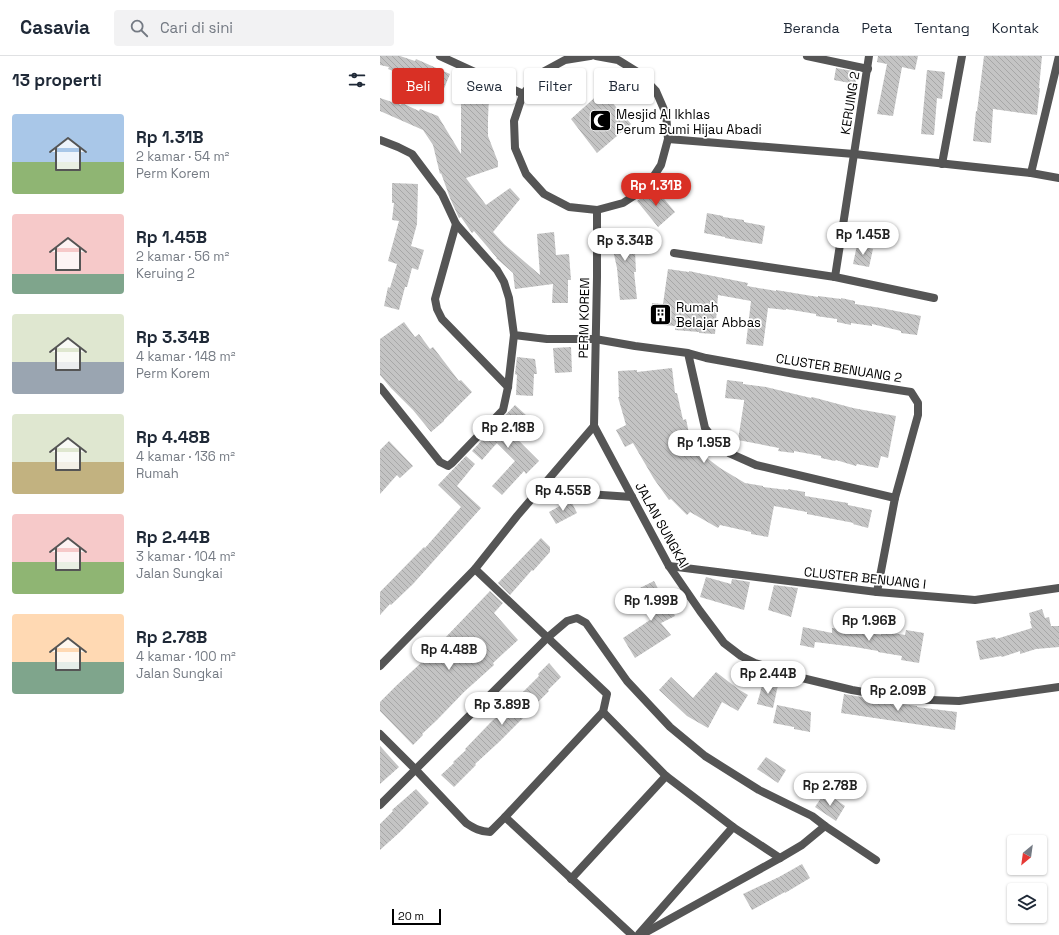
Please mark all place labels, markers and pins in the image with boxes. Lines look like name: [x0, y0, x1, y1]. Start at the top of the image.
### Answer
place label: Mesjid Al Ikhlas Perum Bumi Hijau Abadi: [616, 106, 762, 138]
mosque icon: Mesjid Al Ikhlas Perum Bumi Hijau Abadi: [588, 108, 614, 134]
pin: Rp 1.31B: [615, 173, 697, 207]
pin: Rp 1.45B: [822, 222, 904, 256]
pin: Rp 3.34B: [584, 228, 666, 262]
place label: Rumah Belajar Abbas: [676, 299, 761, 331]
building icon: Rumah Belajar Abbas: [647, 301, 673, 327]
pin: Rp 2.18B: [467, 415, 549, 449]
pin: Rp 1.95B: [663, 430, 745, 464]
pin: Rp 4.55B: [522, 478, 604, 512]
pin: Rp 1.99B: [610, 588, 692, 622]
pin: Rp 1.96B: [828, 608, 910, 642]
pin: Rp 4.48B: [408, 637, 490, 671]
pin: Rp 2.44B: [727, 661, 809, 695]
pin: Rp 2.09B: [857, 678, 939, 712]
pin: Rp 3.89B: [461, 692, 543, 726]
pin: Rp 2.78B: [789, 773, 871, 807]

